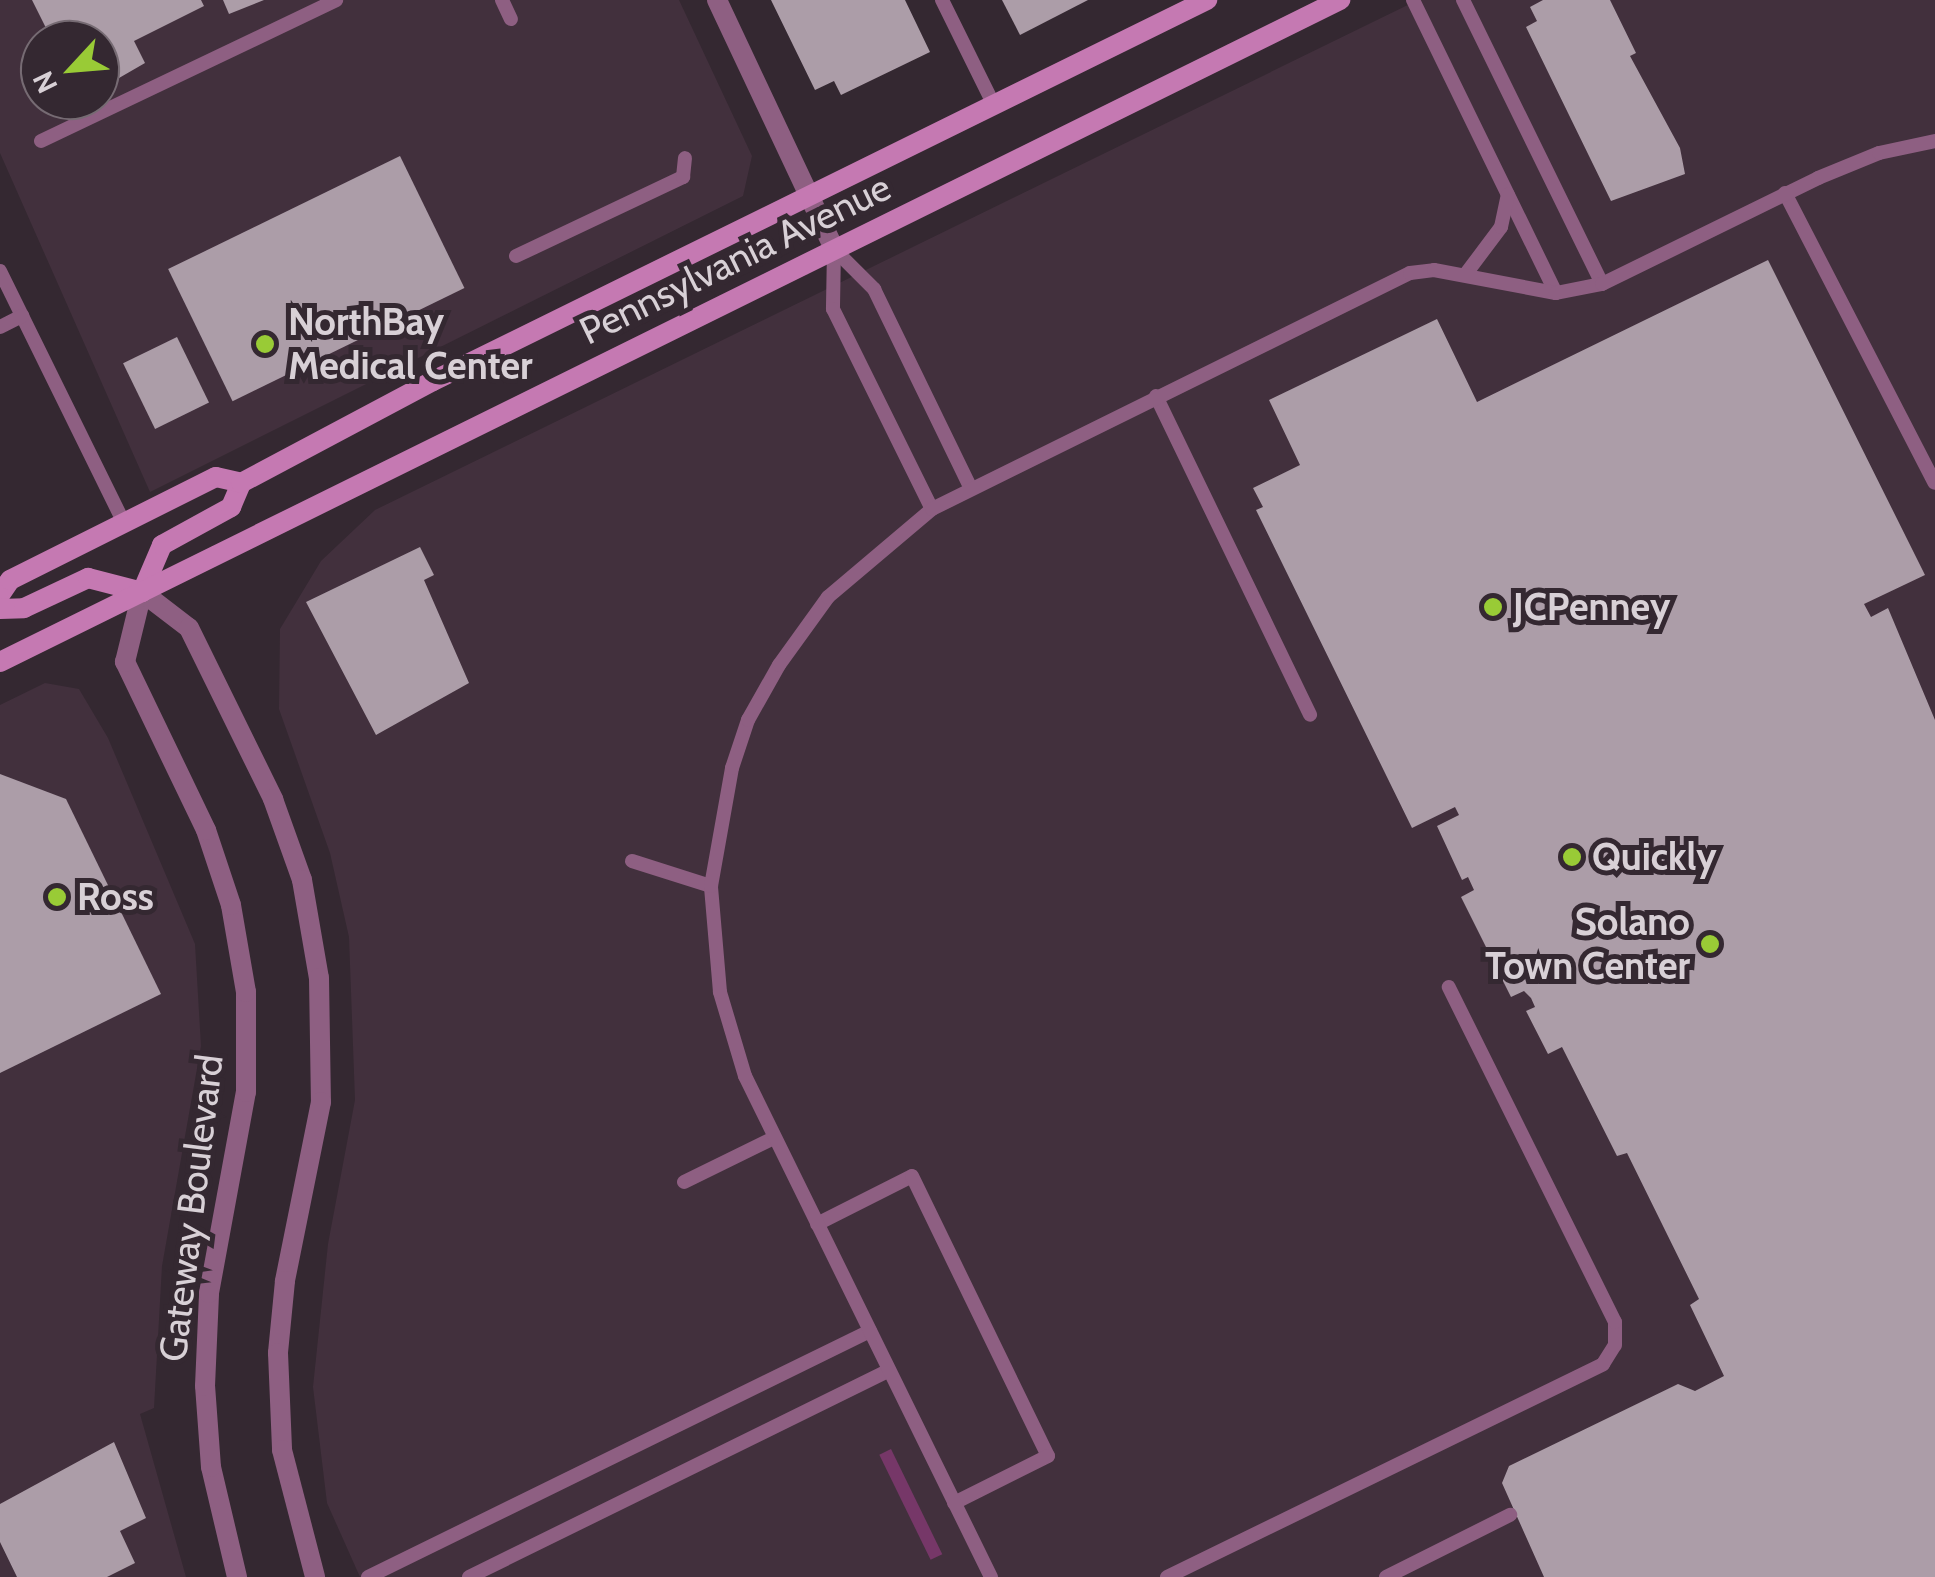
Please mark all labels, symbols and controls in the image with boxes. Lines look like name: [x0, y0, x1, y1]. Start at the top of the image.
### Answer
north arrow: [20, 20, 120, 120]
text: N: [25, 66, 64, 99]
street label: Pennsylvania Avenue: [572, 164, 898, 354]
place label: NorthBay Medical Center: [288, 299, 533, 388]
marker: NorthBay Medical Center: [252, 331, 278, 357]
place label: JCPenney: [1513, 584, 1670, 630]
marker: JCPenney: [1482, 596, 1504, 618]
place label: Quickly: [1592, 834, 1717, 880]
marker: Quickly: [1561, 846, 1583, 868]
place label: Ross: [77, 874, 154, 920]
marker: Ross: [46, 886, 68, 908]
place label: Solano Town Center: [1485, 899, 1690, 988]
marker: Solano Town Center: [1699, 933, 1721, 955]
street label: Gateway Boulevard: [150, 1052, 232, 1364]

